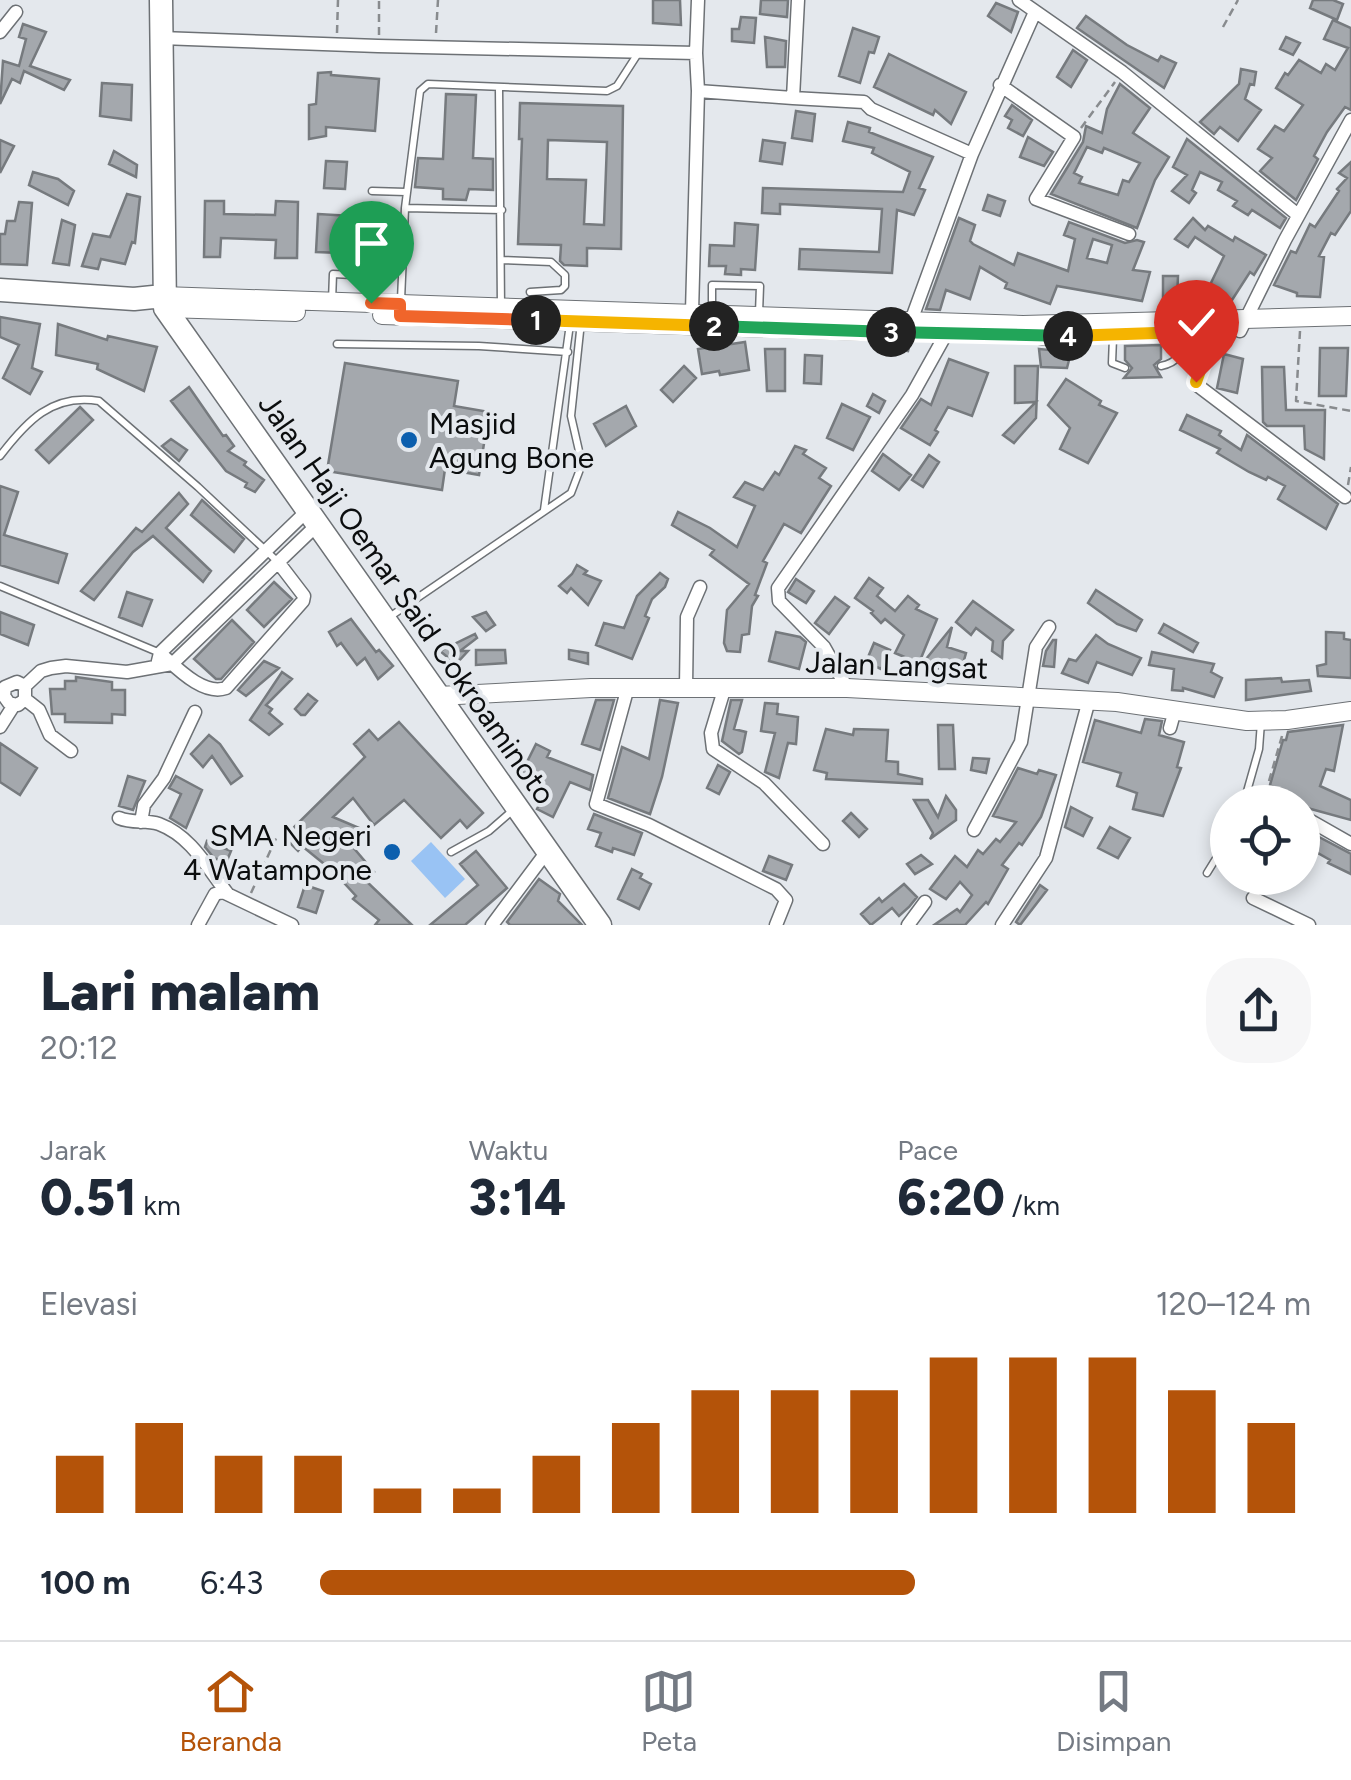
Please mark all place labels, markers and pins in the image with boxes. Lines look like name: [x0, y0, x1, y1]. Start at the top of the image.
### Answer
pin: [329, 201, 414, 304]
pin: [1154, 280, 1239, 383]
pin: 1: [511, 295, 561, 345]
pin: 2: [689, 301, 739, 351]
pin: 3: [866, 307, 916, 357]
pin: 4: [1043, 311, 1093, 361]
place label: Masjid Agung Bone: [429, 405, 594, 476]
marker: Masjid Agung Bone: [398, 429, 420, 451]
place label: SMA Negeri 4 Watampone: [183, 817, 372, 888]
marker: SMA Negeri 4 Watampone: [381, 841, 403, 863]

